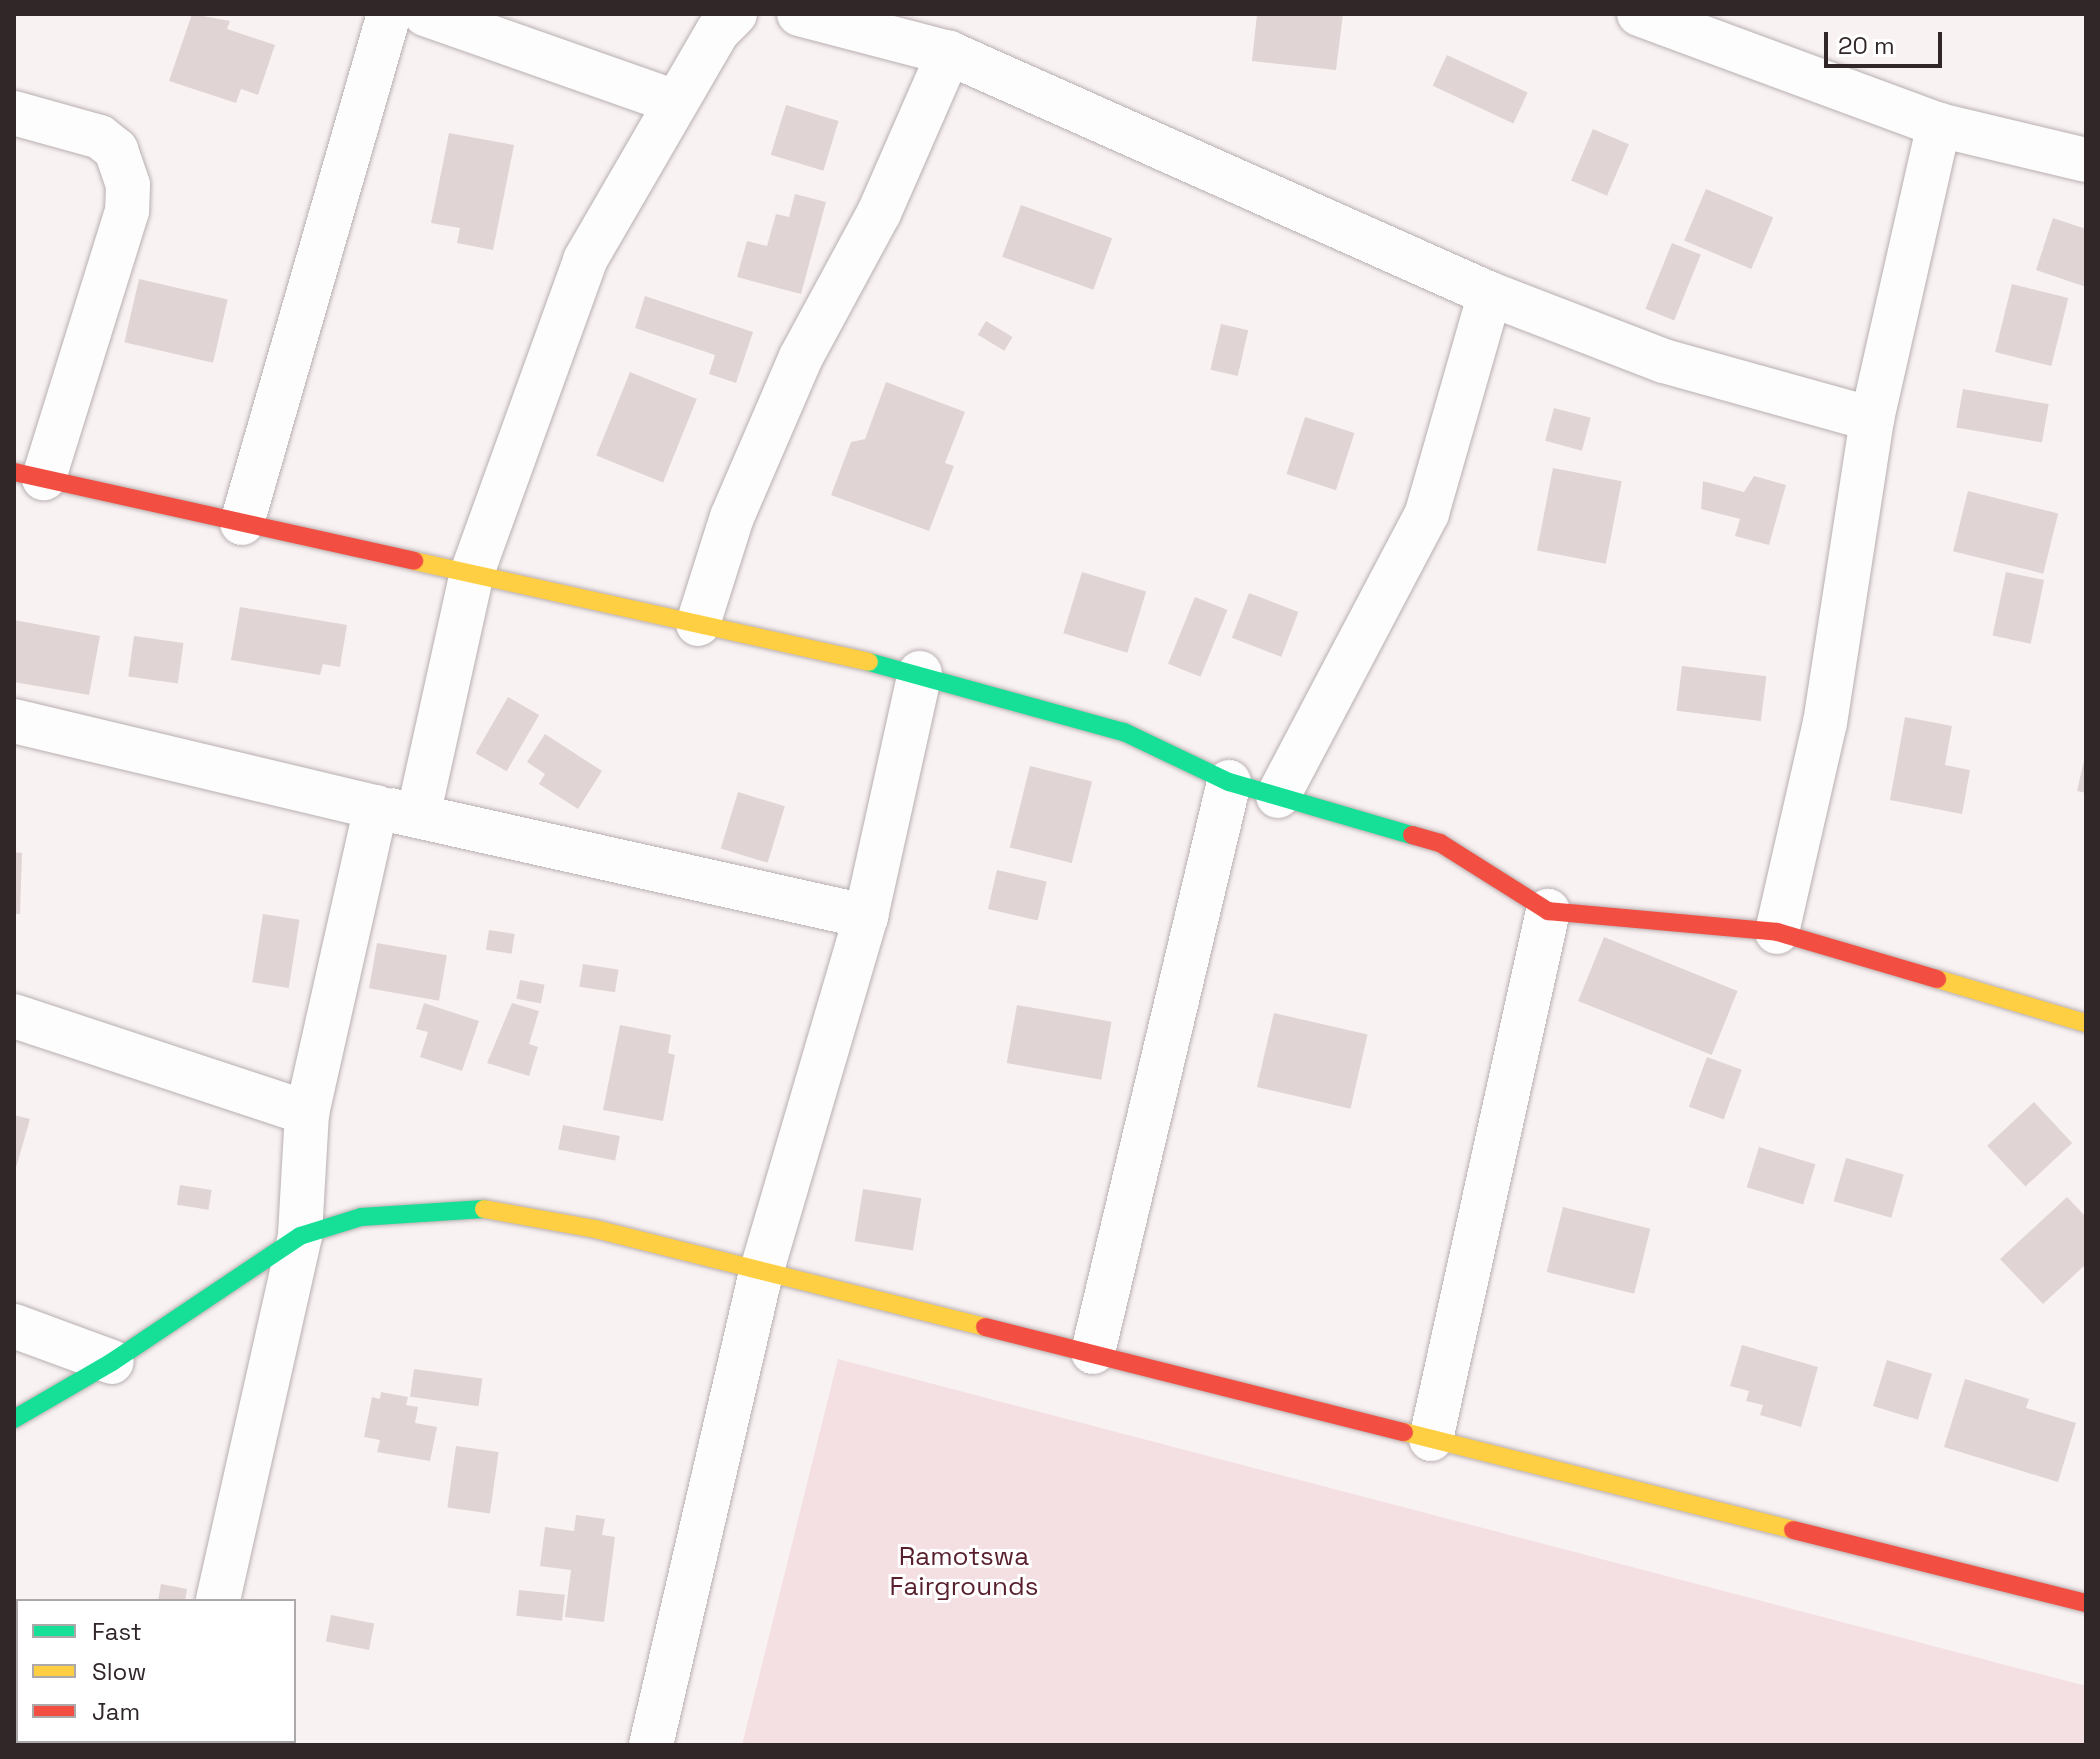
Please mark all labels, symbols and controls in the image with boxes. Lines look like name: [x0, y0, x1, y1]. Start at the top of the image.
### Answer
scale bar: [1828, 16, 1946, 66]
text: 20 m: [1838, 30, 1895, 61]
park label: Ramotswa Fairgrounds: [890, 1541, 1038, 1602]
legend: [16, 1599, 296, 1743]
text: Fast: [92, 1616, 142, 1647]
text: Slow: [92, 1656, 146, 1687]
text: Jam: [92, 1696, 140, 1727]

